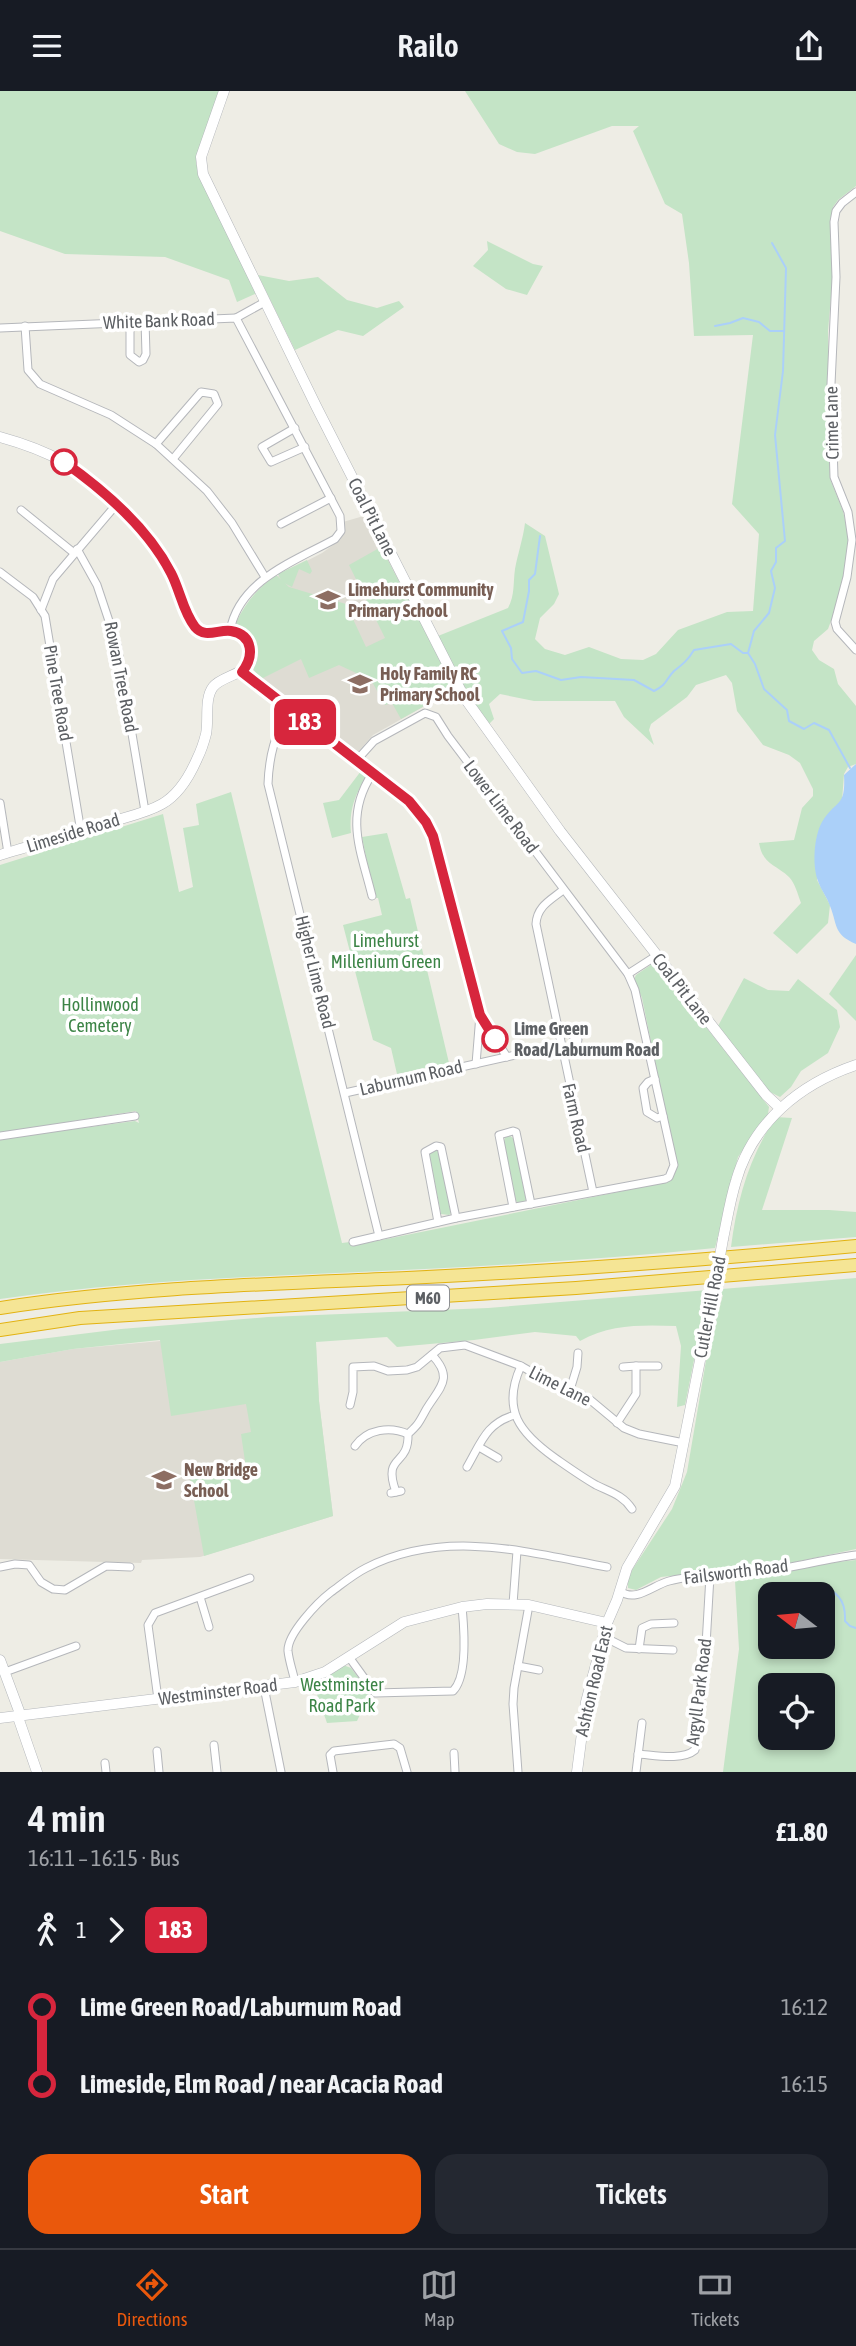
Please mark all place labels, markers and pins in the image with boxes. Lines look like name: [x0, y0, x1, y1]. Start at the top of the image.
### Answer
unlabelled marker: [51, 449, 77, 475]
place label: Limehurst Community Primary School: [348, 579, 494, 621]
school or university icon: Limehurst Community Primary School: [314, 586, 342, 614]
place label: Holy Family RC Primary School: [380, 663, 480, 705]
school or university icon: Holy Family RC Primary School: [346, 670, 374, 698]
place label: Lime Green Road/Laburnum Road: [514, 1018, 660, 1060]
marker: Lime Green Road/Laburnum Road: [482, 1026, 508, 1052]
place label: New Bridge School: [184, 1459, 258, 1501]
school or university icon: New Bridge School: [150, 1466, 178, 1494]

